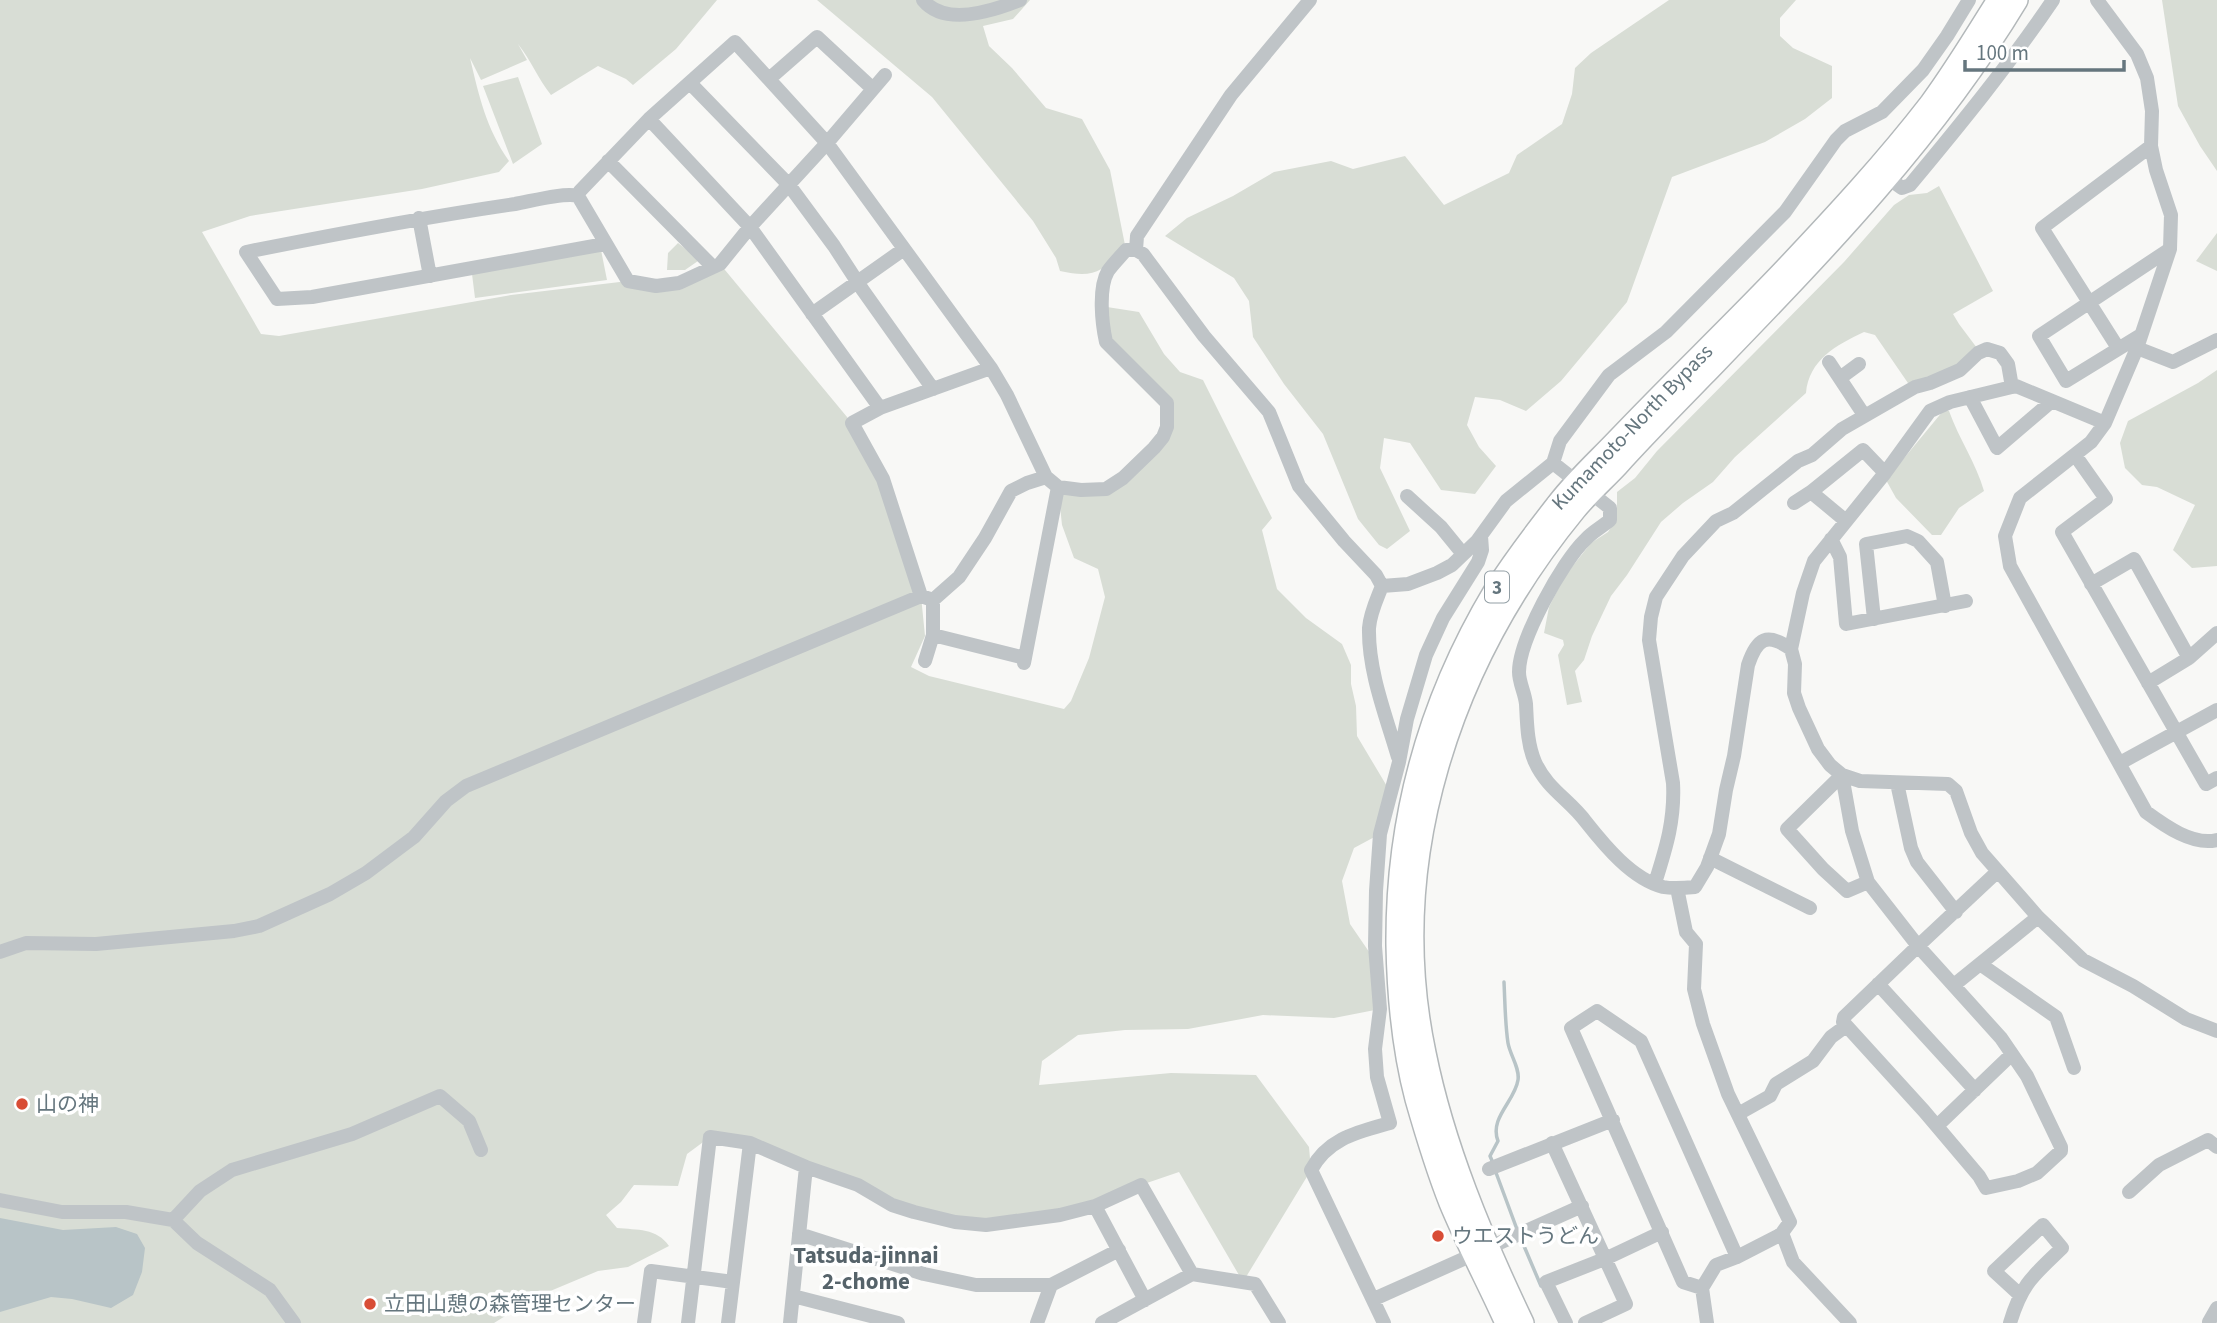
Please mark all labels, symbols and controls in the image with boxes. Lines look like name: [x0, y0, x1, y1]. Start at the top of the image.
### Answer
scale bar: [1965, 28, 2124, 72]
text: 100 m: [1976, 38, 2029, 68]
street label: Kumamoto-North Bypass: [1544, 337, 1720, 517]
road number: 3: [1485, 572, 1509, 602]
place label: 山の神: [36, 1089, 99, 1119]
marker: 山の神: [14, 1096, 30, 1112]
place label: ウエストうどん: [1452, 1221, 1599, 1251]
marker: ウエストうどん: [1430, 1228, 1446, 1244]
district label: Tatsuda-jinnai 2-chome: [793, 1239, 939, 1298]
place label: 立田山憩の森管理センター: [384, 1289, 636, 1319]
marker: 立田山憩の森管理センター: [362, 1296, 378, 1312]

